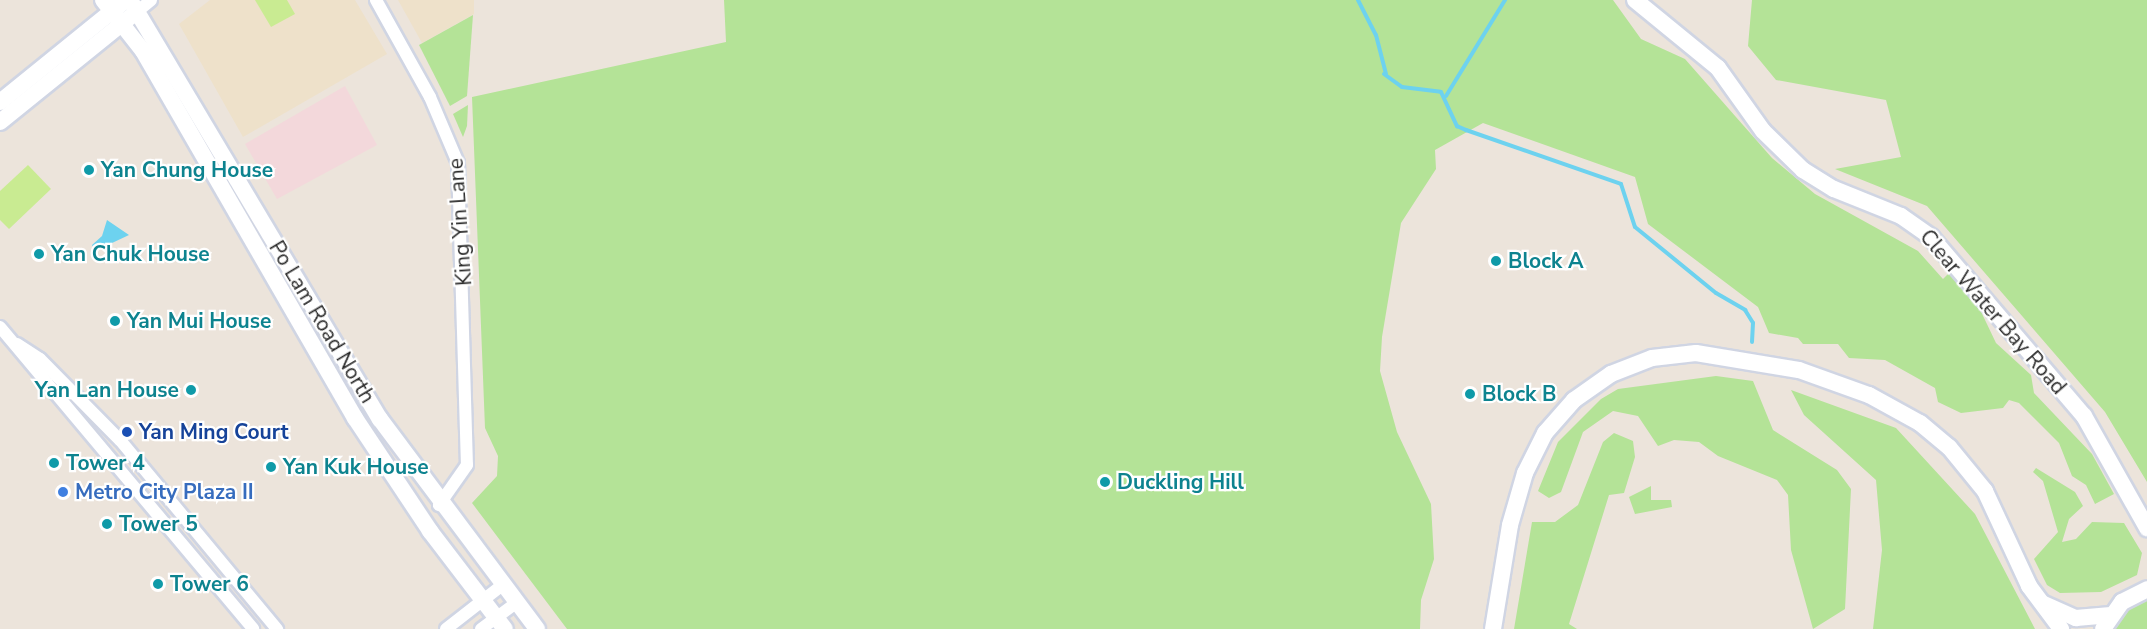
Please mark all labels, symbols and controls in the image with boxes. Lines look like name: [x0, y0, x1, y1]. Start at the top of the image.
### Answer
place label: Yan Chung House: [101, 157, 273, 183]
street label: King Yin Lane: [443, 157, 477, 287]
marker: Yan Chung House: [82, 163, 96, 177]
street label: Clear Water Bay Road: [1915, 224, 2071, 400]
street label: Po Lam Road North: [264, 236, 380, 408]
place label: Yan Chuk House: [51, 241, 210, 267]
marker: Yan Chuk House: [32, 247, 46, 261]
place label: Block A: [1508, 248, 1584, 274]
marker: Block A: [1489, 254, 1503, 268]
place label: Yan Mui House: [127, 308, 271, 334]
marker: Yan Mui House: [108, 314, 122, 328]
place label: Yan Lan House: [35, 377, 179, 403]
place label: Block B: [1482, 381, 1556, 407]
marker: Yan Lan House: [184, 383, 198, 397]
marker: Block B: [1463, 387, 1477, 401]
place label: Yan Ming Court: [139, 419, 289, 445]
marker: Yan Ming Court: [120, 425, 134, 439]
place label: Tower 4: [66, 450, 145, 476]
place label: Yan Kuk House: [283, 454, 429, 480]
marker: Tower 4: [47, 456, 61, 470]
marker: Yan Kuk House: [264, 460, 278, 474]
place label: Duckling Hill: [1117, 469, 1244, 495]
marker: Duckling Hill: [1098, 475, 1112, 489]
place label: Metro City Plaza II: [75, 479, 254, 505]
marker: Metro City Plaza II: [56, 485, 70, 499]
place label: Tower 5: [119, 511, 198, 537]
marker: Tower 5: [100, 517, 114, 531]
place label: Tower 6: [170, 571, 249, 597]
marker: Tower 6: [151, 577, 165, 591]

